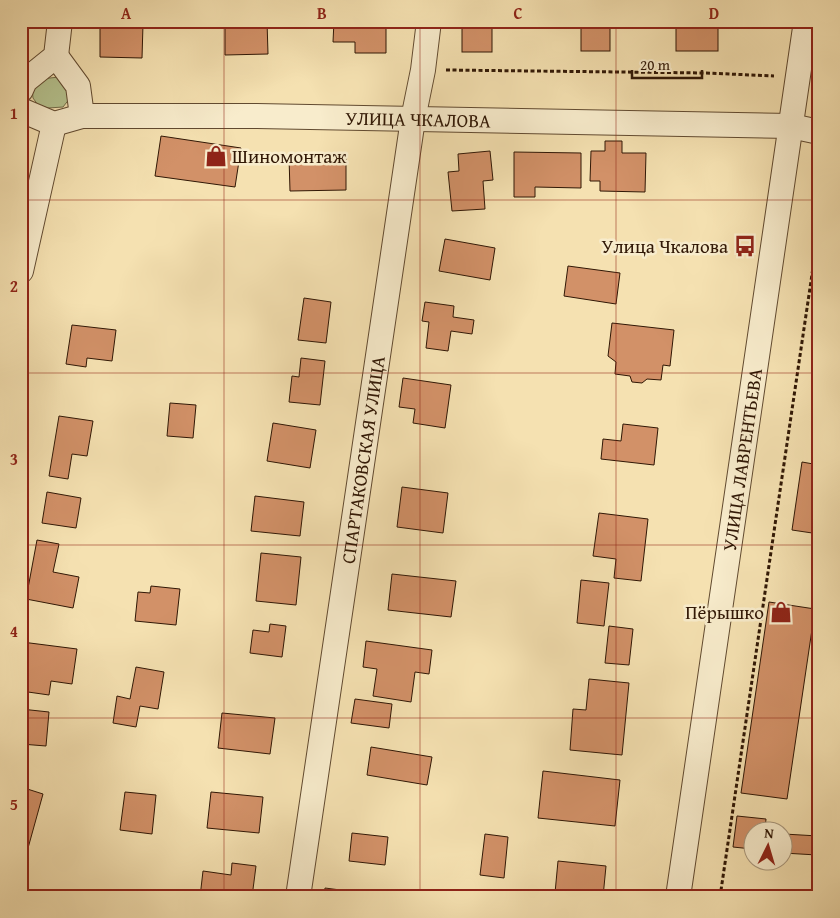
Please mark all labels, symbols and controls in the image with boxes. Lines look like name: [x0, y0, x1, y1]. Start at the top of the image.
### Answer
text: A: [121, 1, 132, 25]
text: B: [317, 1, 327, 25]
text: C: [513, 1, 523, 25]
text: D: [709, 1, 719, 25]
scale bar: [632, 48, 702, 80]
text: 20 m: [640, 54, 671, 75]
text: 1: [10, 101, 18, 125]
street label: УЛИЦА ЧКАЛОВА: [345, 104, 491, 134]
place label: Шиномонтаж: [232, 142, 346, 170]
shop icon: Шиномонтаж: [203, 143, 229, 169]
place label: Улица Чкалова: [602, 232, 728, 260]
bus stop icon: Улица Чкалова: [732, 233, 758, 259]
text: 2: [10, 274, 18, 298]
street label: СПАРТАКОВСКАЯ УЛИЦА: [333, 354, 392, 565]
street label: УЛИЦА ЛАВРЕНТЬЕВА: [715, 366, 769, 553]
text: 3: [10, 447, 18, 471]
place label: Пёрышко: [685, 598, 764, 626]
shop icon: Пёрышко: [768, 599, 794, 625]
text: 4: [10, 619, 18, 643]
text: 5: [10, 792, 18, 816]
north arrow: [742, 820, 792, 870]
text: N: [764, 823, 775, 843]

